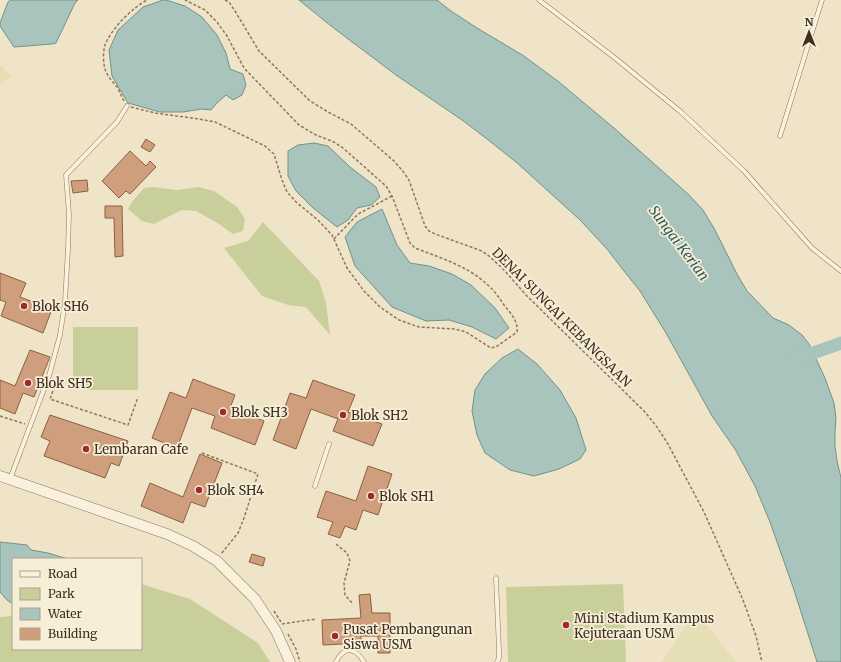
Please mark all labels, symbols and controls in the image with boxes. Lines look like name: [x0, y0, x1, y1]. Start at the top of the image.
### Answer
north arrow: [789, 12, 829, 52]
text: N: [805, 15, 814, 29]
water label: Sungai Kerian: [645, 202, 713, 284]
street label: DENAI SUNGAI KEBANGSAAN: [488, 244, 635, 391]
place label: Blok SH6: [32, 298, 89, 315]
marker: Blok SH6: [19, 301, 29, 311]
place label: Blok SH5: [36, 375, 93, 392]
marker: Blok SH5: [23, 378, 33, 388]
place label: Blok SH3: [231, 404, 288, 421]
marker: Blok SH3: [218, 407, 228, 417]
place label: Blok SH2: [351, 407, 408, 424]
marker: Blok SH2: [338, 410, 348, 420]
place label: Lembaran Cafe: [94, 441, 188, 458]
marker: Lembaran Cafe: [81, 444, 91, 454]
place label: Blok SH4: [207, 482, 264, 499]
marker: Blok SH4: [194, 485, 204, 495]
place label: Blok SH1: [379, 488, 434, 505]
marker: Blok SH1: [366, 491, 376, 501]
legend: [12, 558, 142, 650]
text: Road: [48, 566, 77, 581]
text: Park: [48, 586, 75, 601]
text: Water: [47, 606, 83, 621]
place label: Mini Stadium Kampus Kejuteraan USM: [574, 610, 714, 642]
marker: Mini Stadium Kampus Kejuteraan USM: [561, 620, 571, 630]
place label: Pusat Pembangunan Siswa USM: [343, 621, 473, 653]
text: Building: [48, 626, 98, 641]
marker: Pusat Pembangunan Siswa USM: [330, 631, 340, 641]

